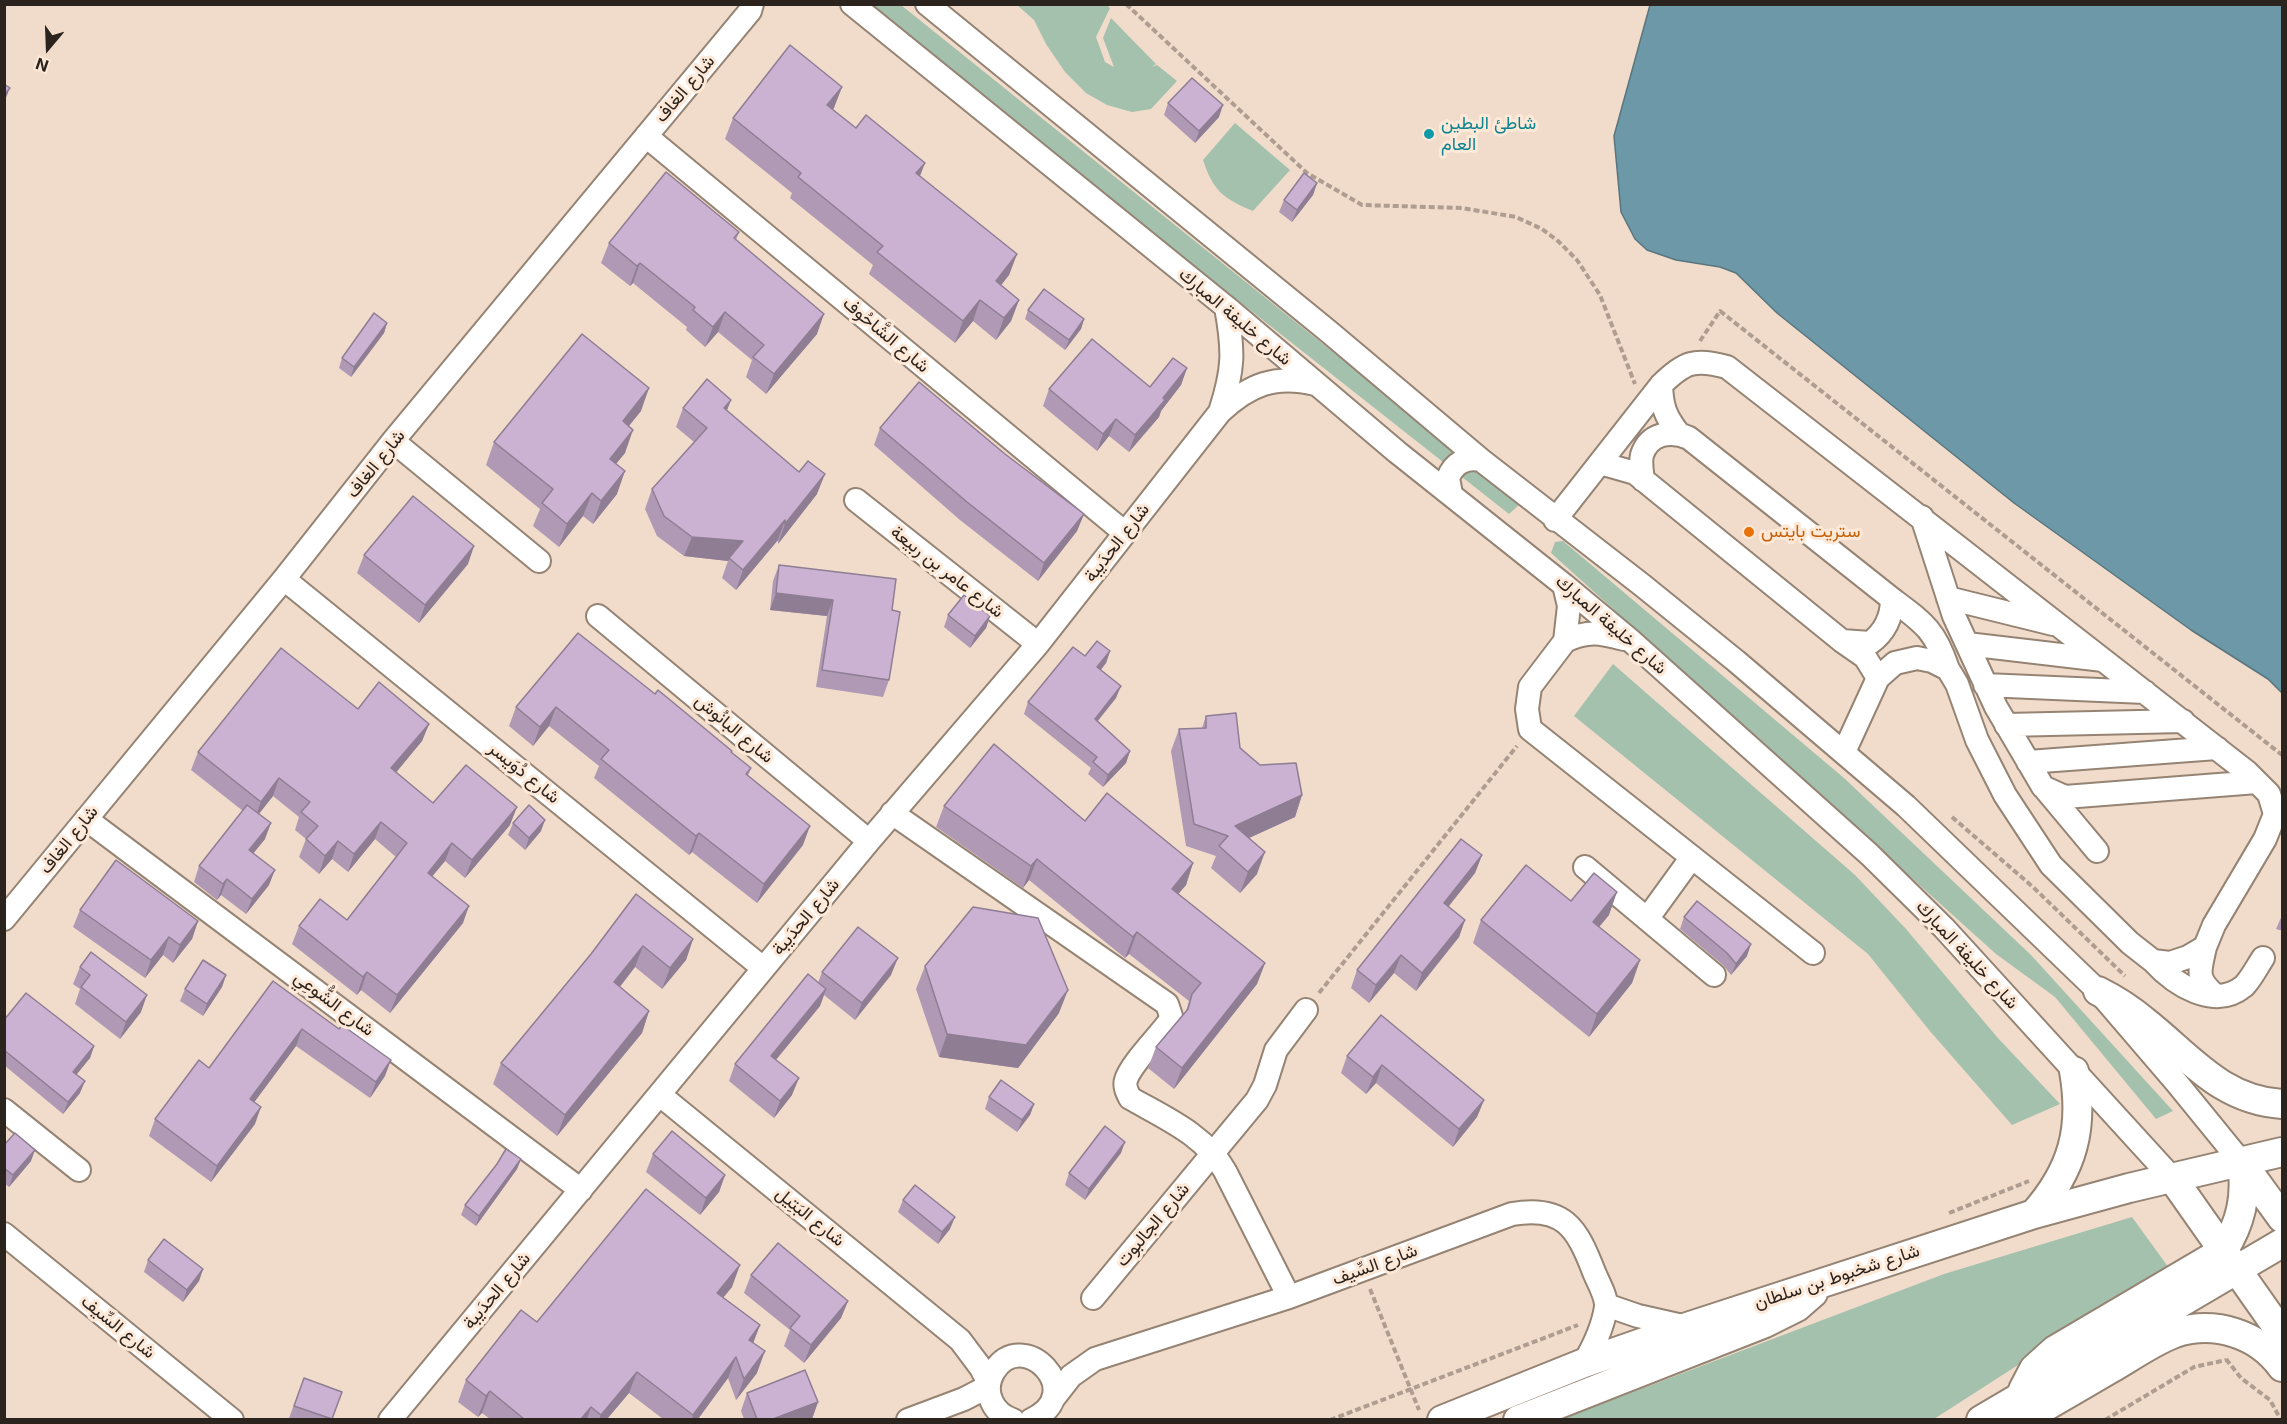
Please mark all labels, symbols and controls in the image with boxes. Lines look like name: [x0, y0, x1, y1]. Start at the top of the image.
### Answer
north arrow: [18, 18, 78, 78]
street label: شارع الغاف: [651, 51, 719, 127]
text: N: [33, 54, 51, 76]
place label: شاطئ البطين العام: [1441, 113, 1536, 156]
marker: شاطئ البطين العام: [1422, 127, 1436, 141]
street label: شارع خليفة المبارك: [1174, 264, 1296, 370]
street label: شارع الشَّاحُوف: [838, 293, 934, 377]
street label: شارع الغاف: [342, 426, 410, 502]
street label: شارع الحدَيبة: [1080, 499, 1154, 587]
street label: شارع عامر بن ربيعة: [886, 521, 1008, 623]
place label: ستريت بايتس: [1761, 521, 1860, 543]
marker: ستريت بايتس: [1742, 525, 1756, 539]
street label: شارع خليفة المبارك: [1551, 571, 1671, 679]
street label: شارع البانُوش: [690, 690, 778, 768]
street label: شارع دُوَيسر: [484, 738, 564, 808]
street label: شارع الغاف: [35, 802, 103, 878]
street label: شارع الحدَيبة: [768, 874, 844, 960]
street label: شارع خليفة المبارك: [1911, 896, 2023, 1014]
street label: شارع الشُّوعِي: [290, 967, 378, 1041]
street label: شارع الجالبوت: [1112, 1179, 1194, 1271]
street label: شارع البَتِيل: [771, 1183, 849, 1251]
street label: شارع السِّيف: [1329, 1240, 1421, 1290]
street label: شارع شخبوط بن سلطان: [1752, 1240, 1922, 1314]
street label: شارع الحدَيبة: [459, 1248, 535, 1334]
street label: شارع السِّيف: [77, 1291, 159, 1363]

